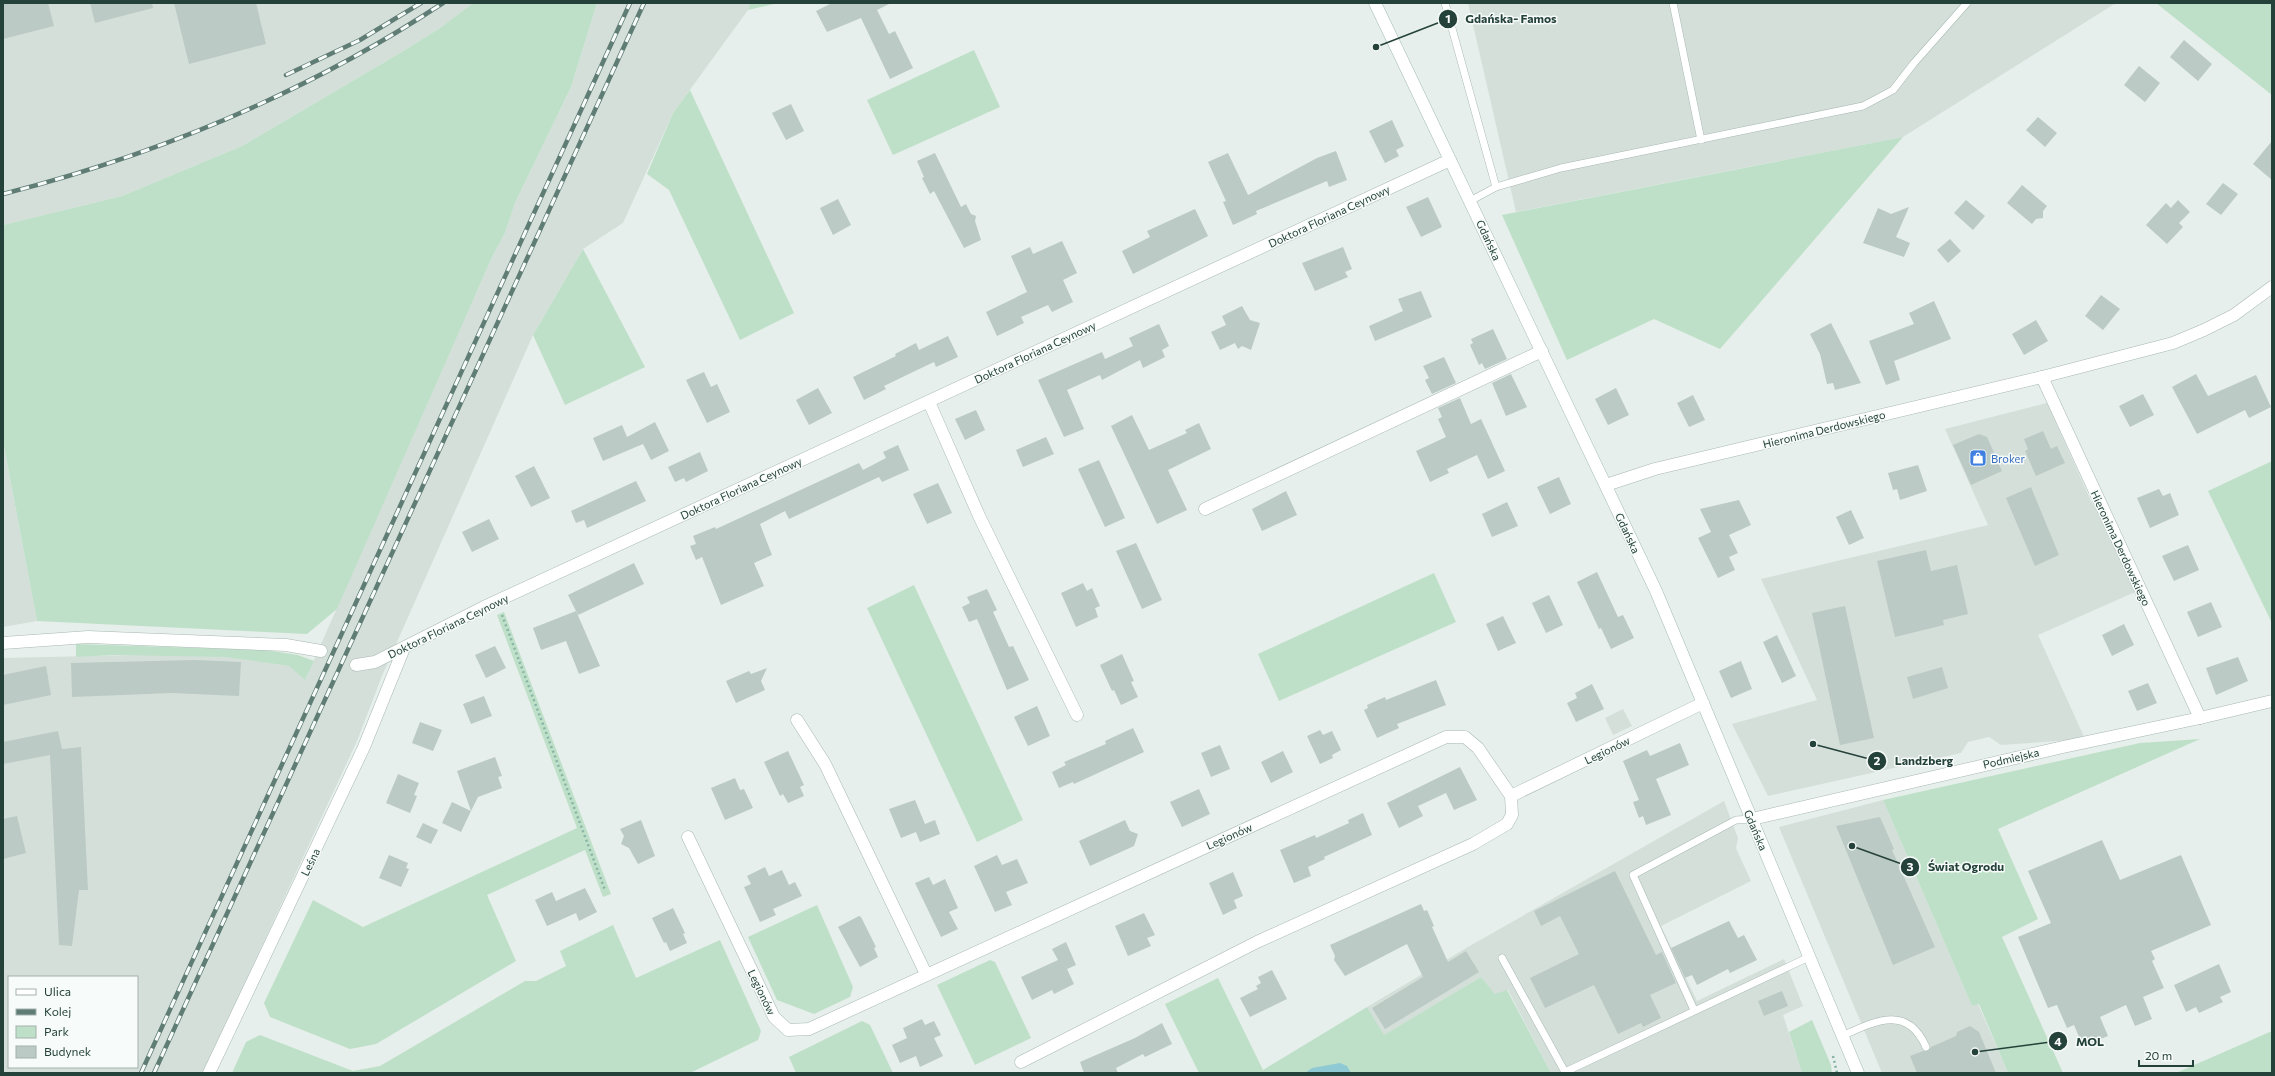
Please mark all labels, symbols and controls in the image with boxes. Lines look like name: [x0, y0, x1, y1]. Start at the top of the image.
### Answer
callout: Gdańska- Famos: [1438, 7, 1565, 31]
text: 1: [1445, 11, 1451, 25]
text: Gdańska- Famos: [1465, 11, 1557, 25]
street label: Doktora Floriana Ceynowy: [1266, 182, 1392, 250]
street label: Gdańska: [1474, 218, 1504, 262]
street label: Doktora Floriana Ceynowy: [972, 318, 1098, 386]
street label: Hieronima Derdowskiego: [1761, 407, 1887, 451]
shop icon: Broker: [1968, 448, 1988, 468]
place label: Broker: [1991, 452, 2025, 465]
street label: Doktora Floriana Ceynowy: [678, 454, 804, 522]
street label: Hieronima Derdowskiego: [2089, 488, 2154, 608]
street label: Gdańska: [1613, 511, 1643, 555]
street label: Doktora Floriana Ceynowy: [386, 591, 511, 661]
street label: Legionów: [1582, 733, 1632, 767]
street label: Podmiejska: [1982, 745, 2040, 771]
callout: Landzberg: [1867, 749, 1961, 773]
text: 2: [1874, 753, 1881, 767]
text: Landzberg: [1895, 753, 1954, 767]
street label: Gdańska: [1742, 808, 1770, 852]
street label: Legionów: [1204, 820, 1254, 852]
street label: Leśna: [298, 846, 322, 878]
callout: Świat Ogrodu: [1900, 855, 2012, 879]
text: 3: [1907, 859, 1914, 873]
text: Świat Ogrodu: [1928, 859, 2004, 873]
street label: Legionów: [745, 967, 779, 1017]
legend: [8, 976, 138, 1068]
text: Ulica: [44, 984, 71, 998]
text: Kolej: [44, 1004, 71, 1018]
text: Park: [44, 1024, 70, 1038]
callout: MOL: [2048, 1029, 2112, 1053]
text: 4: [2054, 1034, 2062, 1048]
text: MOL: [2076, 1034, 2104, 1048]
scale bar: [2139, 1042, 2193, 1068]
text: Budynek: [44, 1044, 92, 1058]
text: 20 m: [2145, 1048, 2172, 1062]

